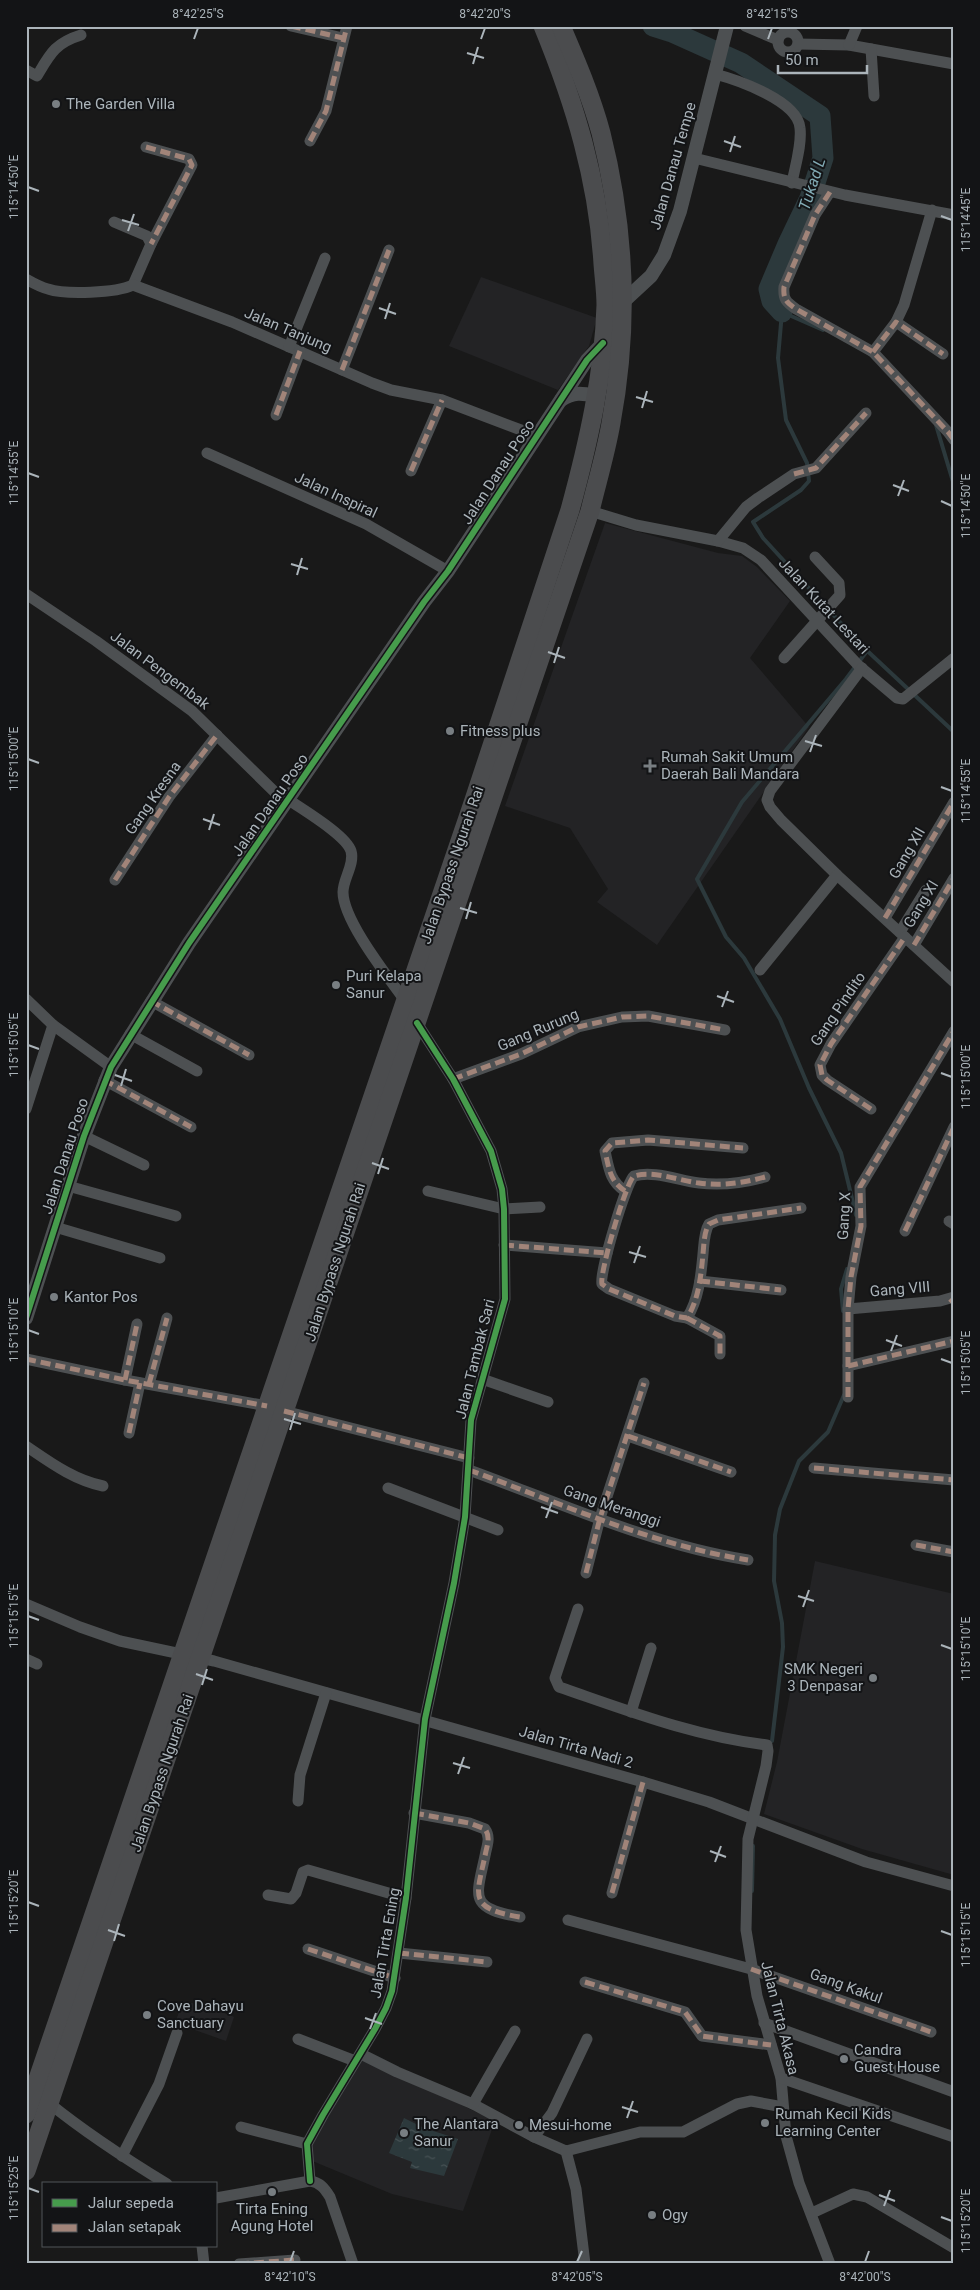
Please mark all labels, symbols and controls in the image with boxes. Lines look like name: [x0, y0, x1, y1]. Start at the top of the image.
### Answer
text: 8°42'25"S: [172, 7, 224, 21]
text: 8°42'20"S: [459, 7, 511, 21]
text: 8°42'15"S: [746, 7, 798, 21]
scale bar: [778, 42, 866, 74]
text: 50 m: [785, 51, 819, 69]
place label: The Garden Villa: [66, 95, 175, 113]
marker: The Garden Villa: [50, 98, 62, 110]
street label: Jalan Danau Tempe: [646, 100, 700, 232]
text: 115°14'50"E: [7, 155, 21, 219]
water label: Tukad L: [795, 155, 829, 213]
text: 115°14'45"E: [959, 188, 973, 252]
street label: Jalan Tanjung: [242, 304, 334, 356]
street label: Jalan Danau Poso: [458, 416, 538, 528]
text: 115°14'55"E: [7, 441, 21, 505]
street label: Jalan Inspiral: [292, 468, 380, 522]
text: 115°14'50"E: [959, 474, 973, 538]
street label: Jalan Kutat Lestari: [775, 554, 873, 658]
street label: Jalan Pengembak: [107, 627, 213, 713]
place label: Fitness plus: [460, 722, 540, 740]
marker: Fitness plus: [444, 725, 456, 737]
text: 115°15'00"E: [7, 727, 21, 791]
place label: Rumah Sakit Umum Daerah Bali Mandara: [661, 748, 800, 783]
street label: Jalan Danau Poso: [228, 750, 312, 860]
street label: Gang Kresna: [121, 758, 185, 838]
marker: Rumah Sakit Umum Daerah Bali Mandara: [643, 759, 657, 773]
text: 115°14'55"E: [959, 759, 973, 823]
street label: Jalan Bypass Ngurah Rai: [416, 784, 488, 946]
street label: Gang XII: [885, 824, 929, 882]
street label: Gang XI: [900, 877, 942, 931]
place label: Puri Kelapa Sanur: [346, 967, 422, 1002]
street label: Gang Pindito: [807, 968, 869, 1050]
marker: Puri Kelapa Sanur: [330, 979, 342, 991]
street label: Gang Rurung: [495, 1005, 581, 1055]
text: 115°15'05"E: [7, 1013, 21, 1077]
text: 115°15'00"E: [959, 1045, 973, 1109]
street label: Jalan Danau Poso: [38, 1096, 92, 1216]
street label: Jalan Bypass Ngurah Rai: [301, 1180, 369, 1344]
street label: Gang X: [834, 1191, 854, 1241]
street label: Gang VIII: [869, 1277, 931, 1301]
place label: Kantor Pos: [64, 1288, 138, 1306]
marker: Kantor Pos: [48, 1291, 60, 1303]
street label: Jalan Tambak Sari: [451, 1297, 499, 1421]
text: 115°15'10"E: [7, 1298, 21, 1362]
text: 115°15'05"E: [959, 1331, 973, 1395]
street label: Gang Meranggi: [561, 1481, 663, 1531]
text: 115°15'15"E: [7, 1584, 21, 1648]
text: 115°15'10"E: [959, 1617, 973, 1681]
place label: SMK Negeri 3 Denpasar: [784, 1660, 863, 1695]
marker: SMK Negeri 3 Denpasar: [867, 1672, 879, 1684]
street label: Jalan Bypass Ngurah Rai: [126, 1692, 198, 1854]
street label: Jalan Tirta Nadi 2: [517, 1722, 635, 1772]
text: 115°15'20"E: [7, 1870, 21, 1934]
street label: Jalan Tirta Ening: [366, 1886, 404, 2000]
text: 115°15'15"E: [959, 1903, 973, 1967]
street label: Jalan Tirta Akasa: [757, 1959, 803, 2077]
street label: Gang Kakul: [807, 1965, 885, 2007]
place label: Cove Dahayu Sanctuary: [157, 1997, 244, 2032]
marker: Cove Dahayu Sanctuary: [141, 2009, 153, 2021]
place label: Candra Guest House: [854, 2041, 940, 2076]
marker: Candra Guest House: [838, 2053, 850, 2065]
place label: Rumah Kecil Kids Learning Center: [775, 2105, 891, 2140]
place label: The Alantara Sanur: [414, 2115, 499, 2150]
place label: Mesui-home: [529, 2116, 612, 2134]
marker: Rumah Kecil Kids Learning Center: [759, 2117, 771, 2129]
marker: Mesui-home: [513, 2119, 525, 2131]
marker: The Alantara Sanur: [398, 2127, 410, 2139]
text: 115°15'25"E: [7, 2156, 21, 2220]
legend: [42, 2182, 218, 2248]
marker: Tirta Ening Agung Hotel: [266, 2186, 278, 2198]
text: 115°15'20"E: [959, 2189, 973, 2253]
text: Jalur sepeda: [88, 2194, 174, 2212]
place label: Tirta Ening Agung Hotel: [231, 2200, 313, 2235]
place label: Ogy: [662, 2206, 688, 2224]
marker: Ogy: [646, 2209, 658, 2221]
text: Jalan setapak: [88, 2218, 182, 2236]
text: 8°42'10"S: [264, 2270, 316, 2284]
text: 8°42'05"S: [551, 2270, 603, 2284]
text: 8°42'00"S: [839, 2270, 891, 2284]

